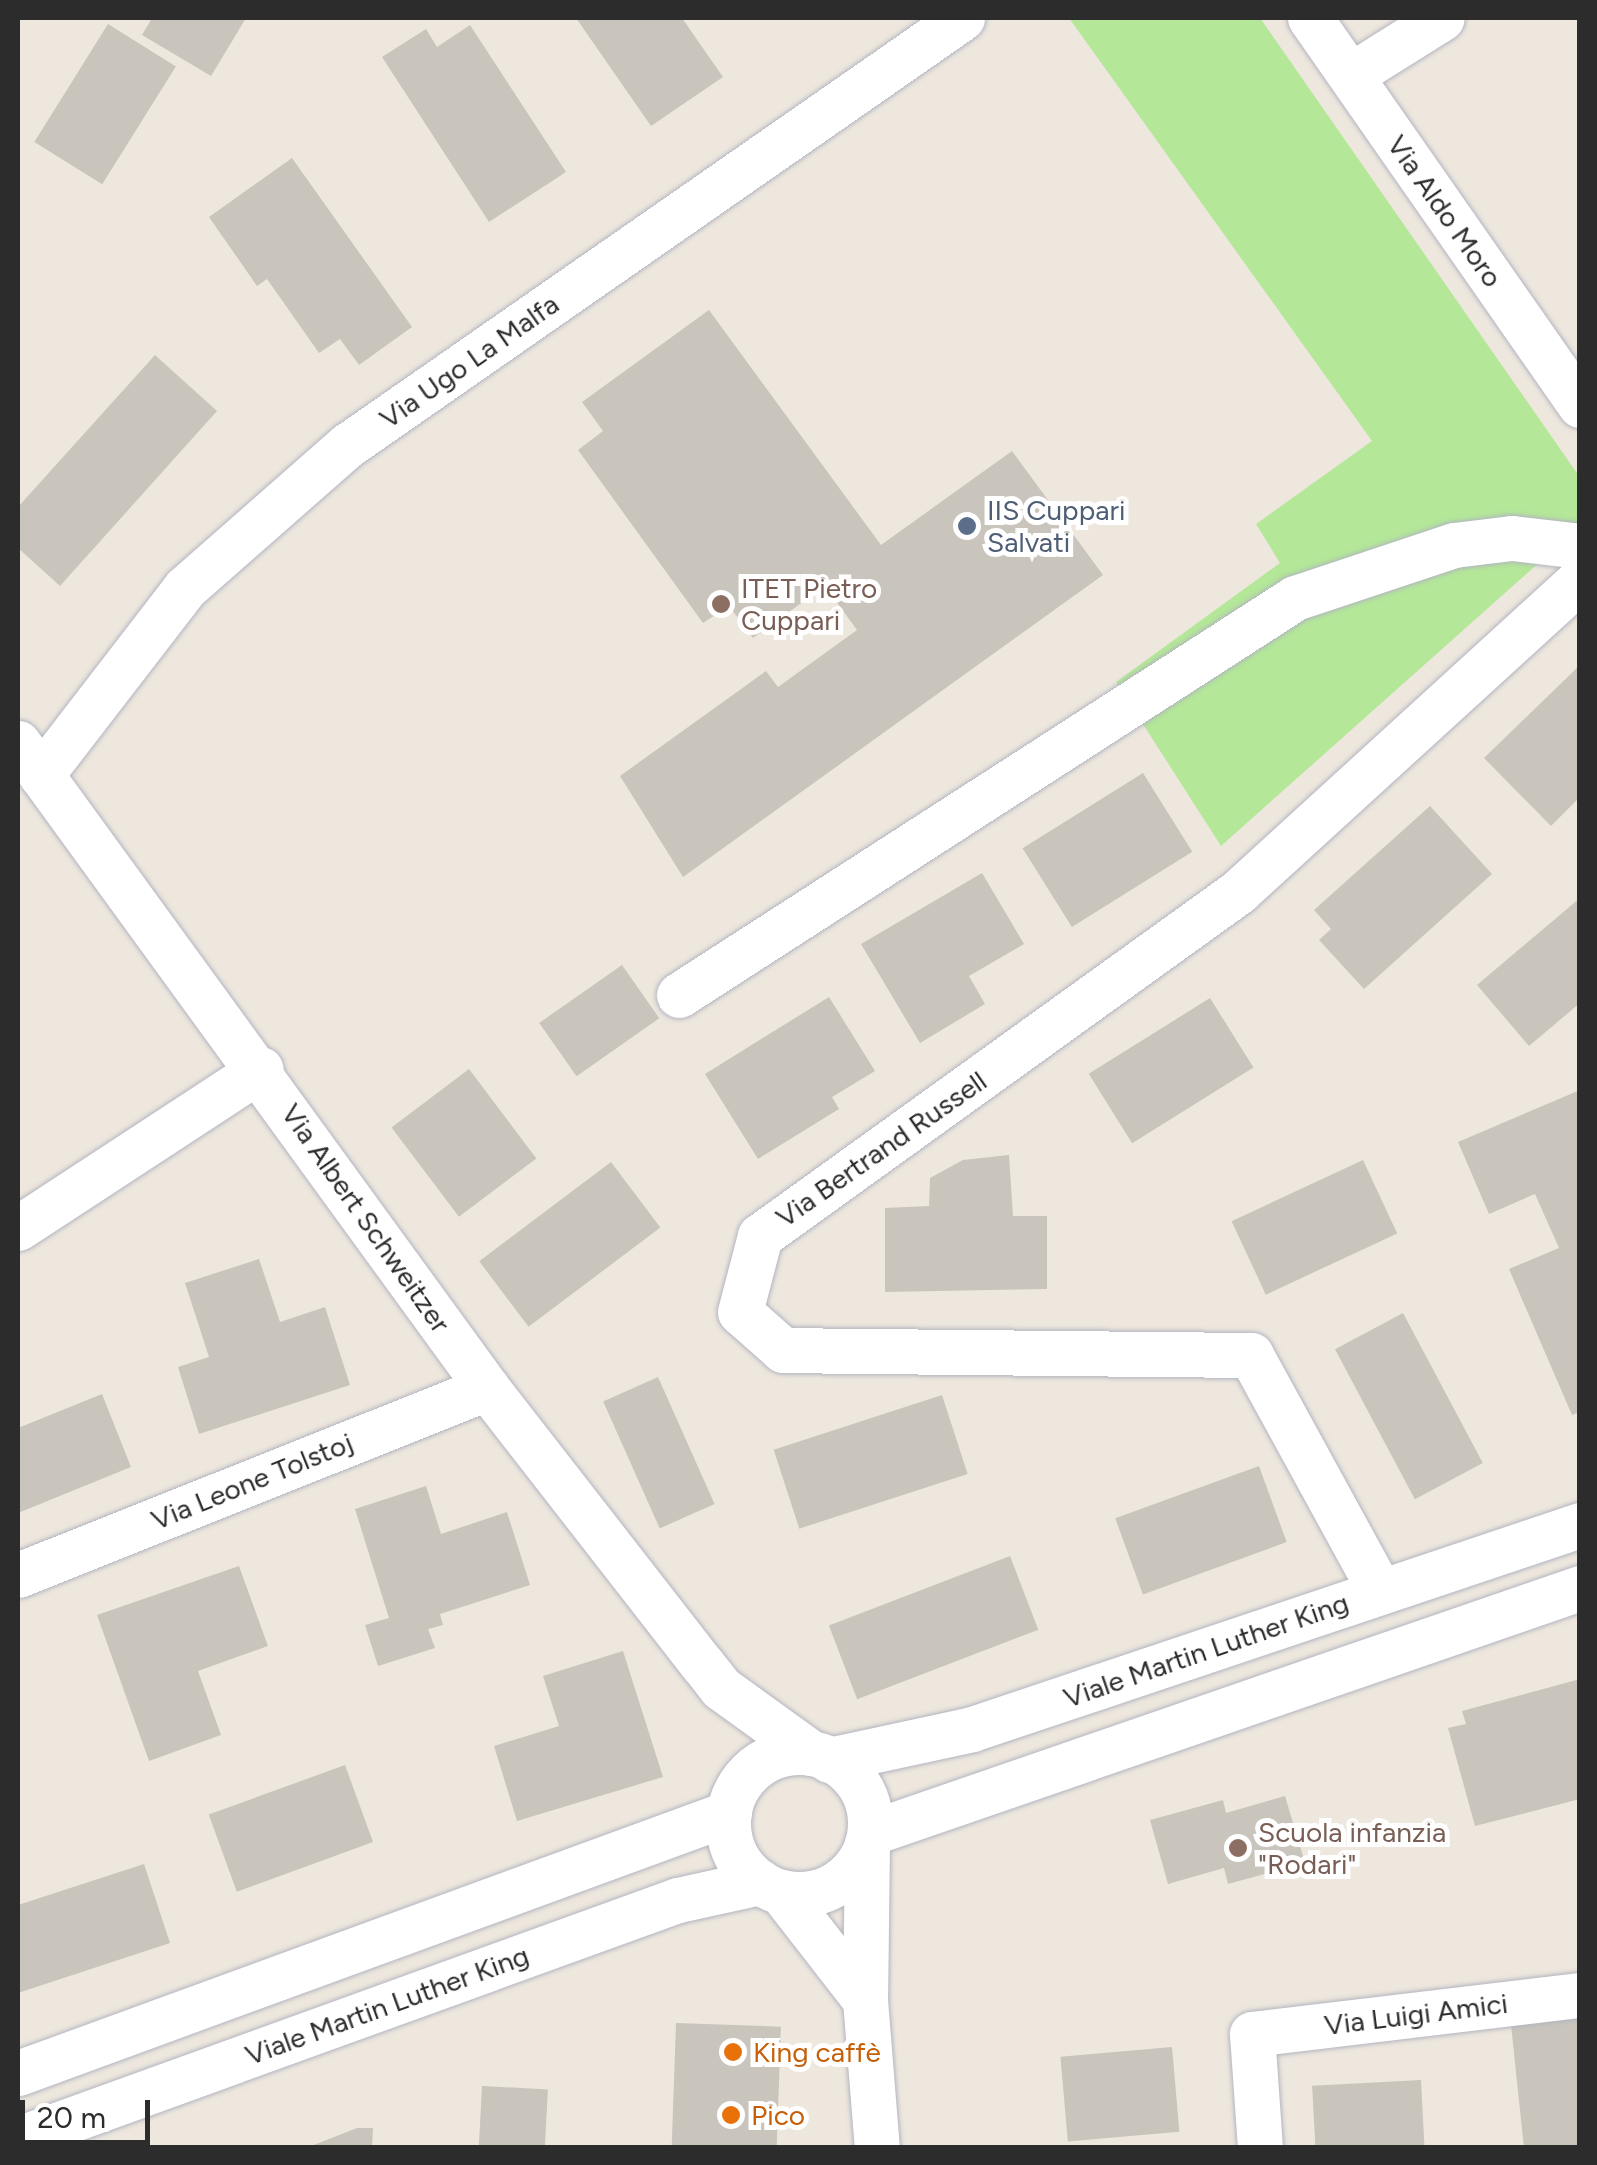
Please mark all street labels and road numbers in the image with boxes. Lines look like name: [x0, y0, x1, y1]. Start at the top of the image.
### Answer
street label: Via Aldo Moro: [1380, 129, 1510, 293]
street label: Via Ugo La Malfa: [373, 287, 565, 435]
street label: Via Bertrand Russell: [769, 1064, 993, 1234]
street label: Via Albert Schweitzer: [274, 1097, 458, 1339]
street label: Via Leone Tolstoj: [146, 1425, 358, 1537]
street label: Viale Martin Luther King: [1059, 1585, 1353, 1715]
street label: Viale Martin Luther King: [241, 1938, 533, 2072]
street label: Via Luigi Amici: [1322, 1986, 1510, 2042]

